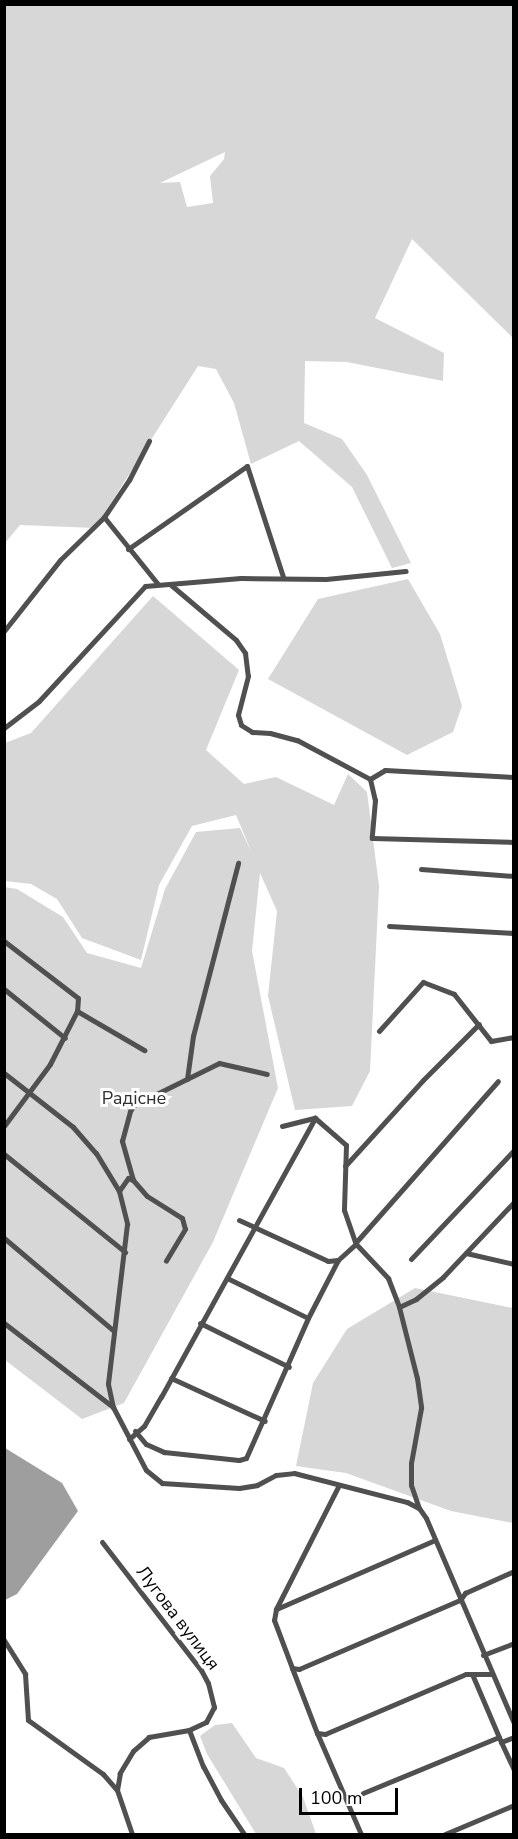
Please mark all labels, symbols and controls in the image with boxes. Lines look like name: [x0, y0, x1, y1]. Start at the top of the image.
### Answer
park label: Радісне: [102, 1087, 166, 1109]
street label: Лугова вулиця: [132, 1562, 224, 1674]
scale bar: [302, 1776, 401, 1814]
text: 100 m: [310, 1786, 362, 1810]

